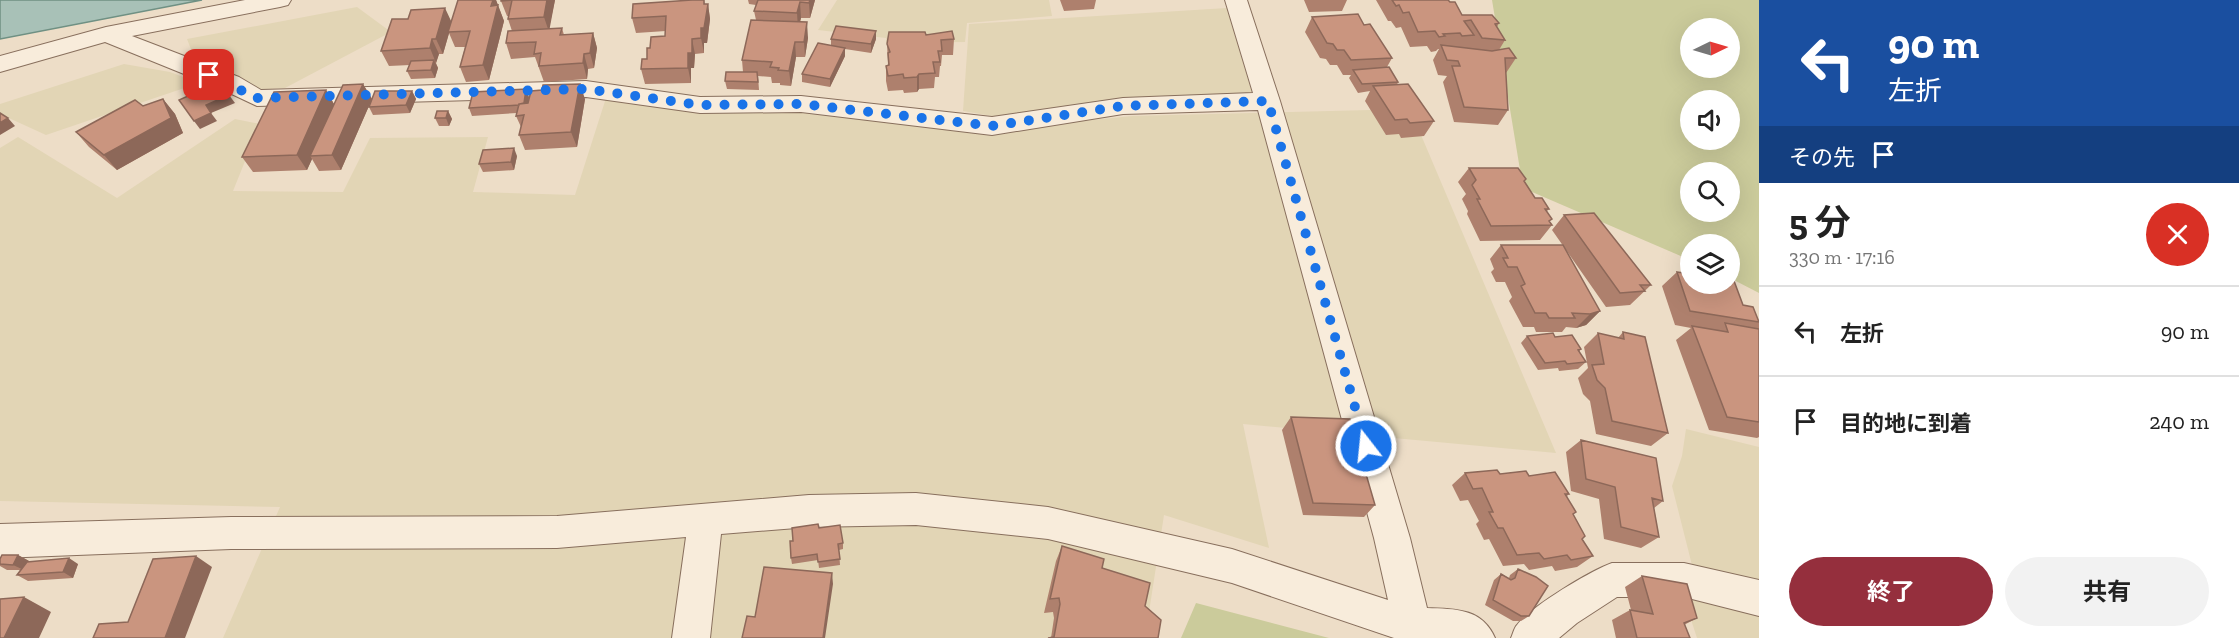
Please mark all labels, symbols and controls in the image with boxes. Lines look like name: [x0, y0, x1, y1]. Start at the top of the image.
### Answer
north arrow: [1680, 18, 1740, 78]
map controls: [1680, 18, 1740, 294]
text: 90 m: [1888, 18, 1979, 69]
icon: left: [1789, 24, 1867, 102]
pin: [183, 49, 234, 100]
icon: arrive: [192, 58, 225, 91]
text: 左折: [1888, 75, 1942, 107]
button: sound: [1680, 90, 1740, 150]
icon: arrive: [1867, 138, 1900, 171]
text: その先: [1789, 144, 1855, 171]
button: search: [1680, 162, 1740, 222]
text: 5 分: [1789, 201, 1851, 244]
button: close: [2146, 203, 2209, 266]
button: layers: [1680, 234, 1740, 294]
text: 330 m · 17:16: [1789, 245, 1895, 269]
icon: left: [1789, 315, 1822, 348]
text: 90 m: [2161, 318, 2209, 345]
text: 左折: [1840, 320, 1884, 347]
icon: arrive: [1789, 405, 1822, 438]
text: 240 m: [2149, 408, 2209, 435]
text: 目的地に到着: [1840, 410, 1972, 437]
position arrow: [1334, 414, 1398, 478]
button: 終了: [1789, 557, 1993, 626]
button: 共有: [2005, 557, 2209, 626]

